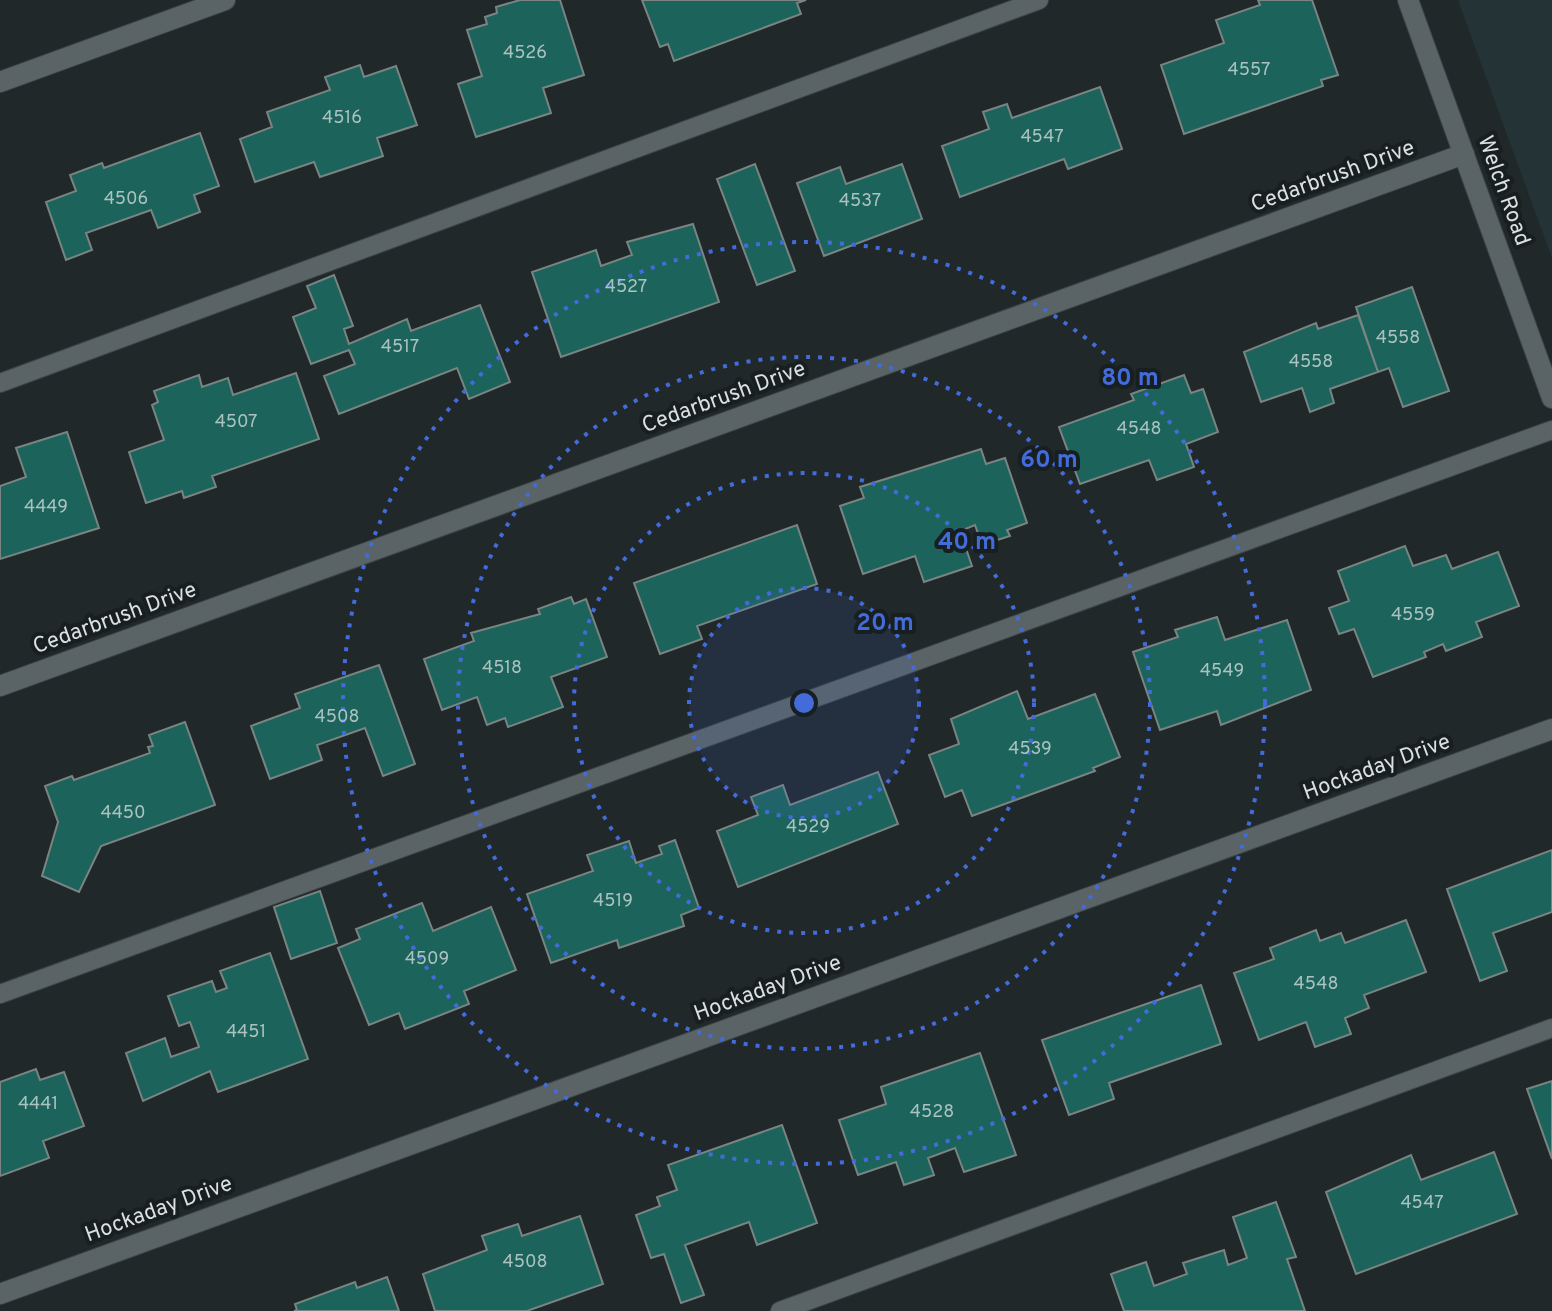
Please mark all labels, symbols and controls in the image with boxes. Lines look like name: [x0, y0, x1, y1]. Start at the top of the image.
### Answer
house number: 4526: [503, 42, 547, 65]
house number: 4557: [1228, 59, 1270, 82]
house number: 4516: [322, 107, 362, 130]
house number: 4547: [1020, 126, 1064, 149]
street label: Welch Road: [1471, 132, 1535, 250]
street label: Cedarbrush Drive: [1247, 135, 1419, 219]
house number: 4506: [104, 188, 148, 211]
house number: 4537: [839, 190, 881, 213]
house number: 4527: [605, 276, 647, 299]
house number: 4558: [1376, 327, 1420, 350]
house number: 4517: [381, 336, 419, 359]
house number: 4558: [1289, 351, 1333, 374]
street label: Cedarbrush Drive: [638, 356, 810, 440]
text: 80 m: [1101, 364, 1159, 394]
house number: 4507: [215, 411, 257, 434]
house number: 4548: [1117, 418, 1161, 441]
text: 60 m: [1020, 446, 1078, 476]
house number: 4449: [24, 496, 68, 519]
text: 40 m: [938, 528, 996, 558]
street label: Cedarbrush Drive: [29, 577, 201, 661]
house number: 4559: [1391, 604, 1435, 627]
text: 20 m: [856, 609, 914, 639]
house number: 4518: [482, 657, 522, 680]
house number: 4549: [1200, 660, 1244, 683]
centre of rings: [790, 689, 818, 717]
house number: 4508: [315, 706, 359, 729]
street label: Hockaday Drive: [1300, 729, 1454, 807]
house number: 4539: [1008, 738, 1052, 761]
house number: 4450: [100, 802, 146, 825]
house number: 4529: [786, 816, 830, 839]
house number: 4519: [593, 890, 633, 913]
house number: 4509: [405, 948, 449, 971]
street label: Hockaday Drive: [691, 950, 845, 1028]
house number: 4548: [1294, 973, 1338, 996]
house number: 4451: [226, 1021, 266, 1044]
house number: 4441: [18, 1093, 58, 1116]
house number: 4528: [910, 1101, 954, 1124]
street label: Hockaday Drive: [82, 1171, 236, 1249]
house number: 4547: [1400, 1192, 1444, 1215]
house number: 4508: [503, 1251, 547, 1274]

